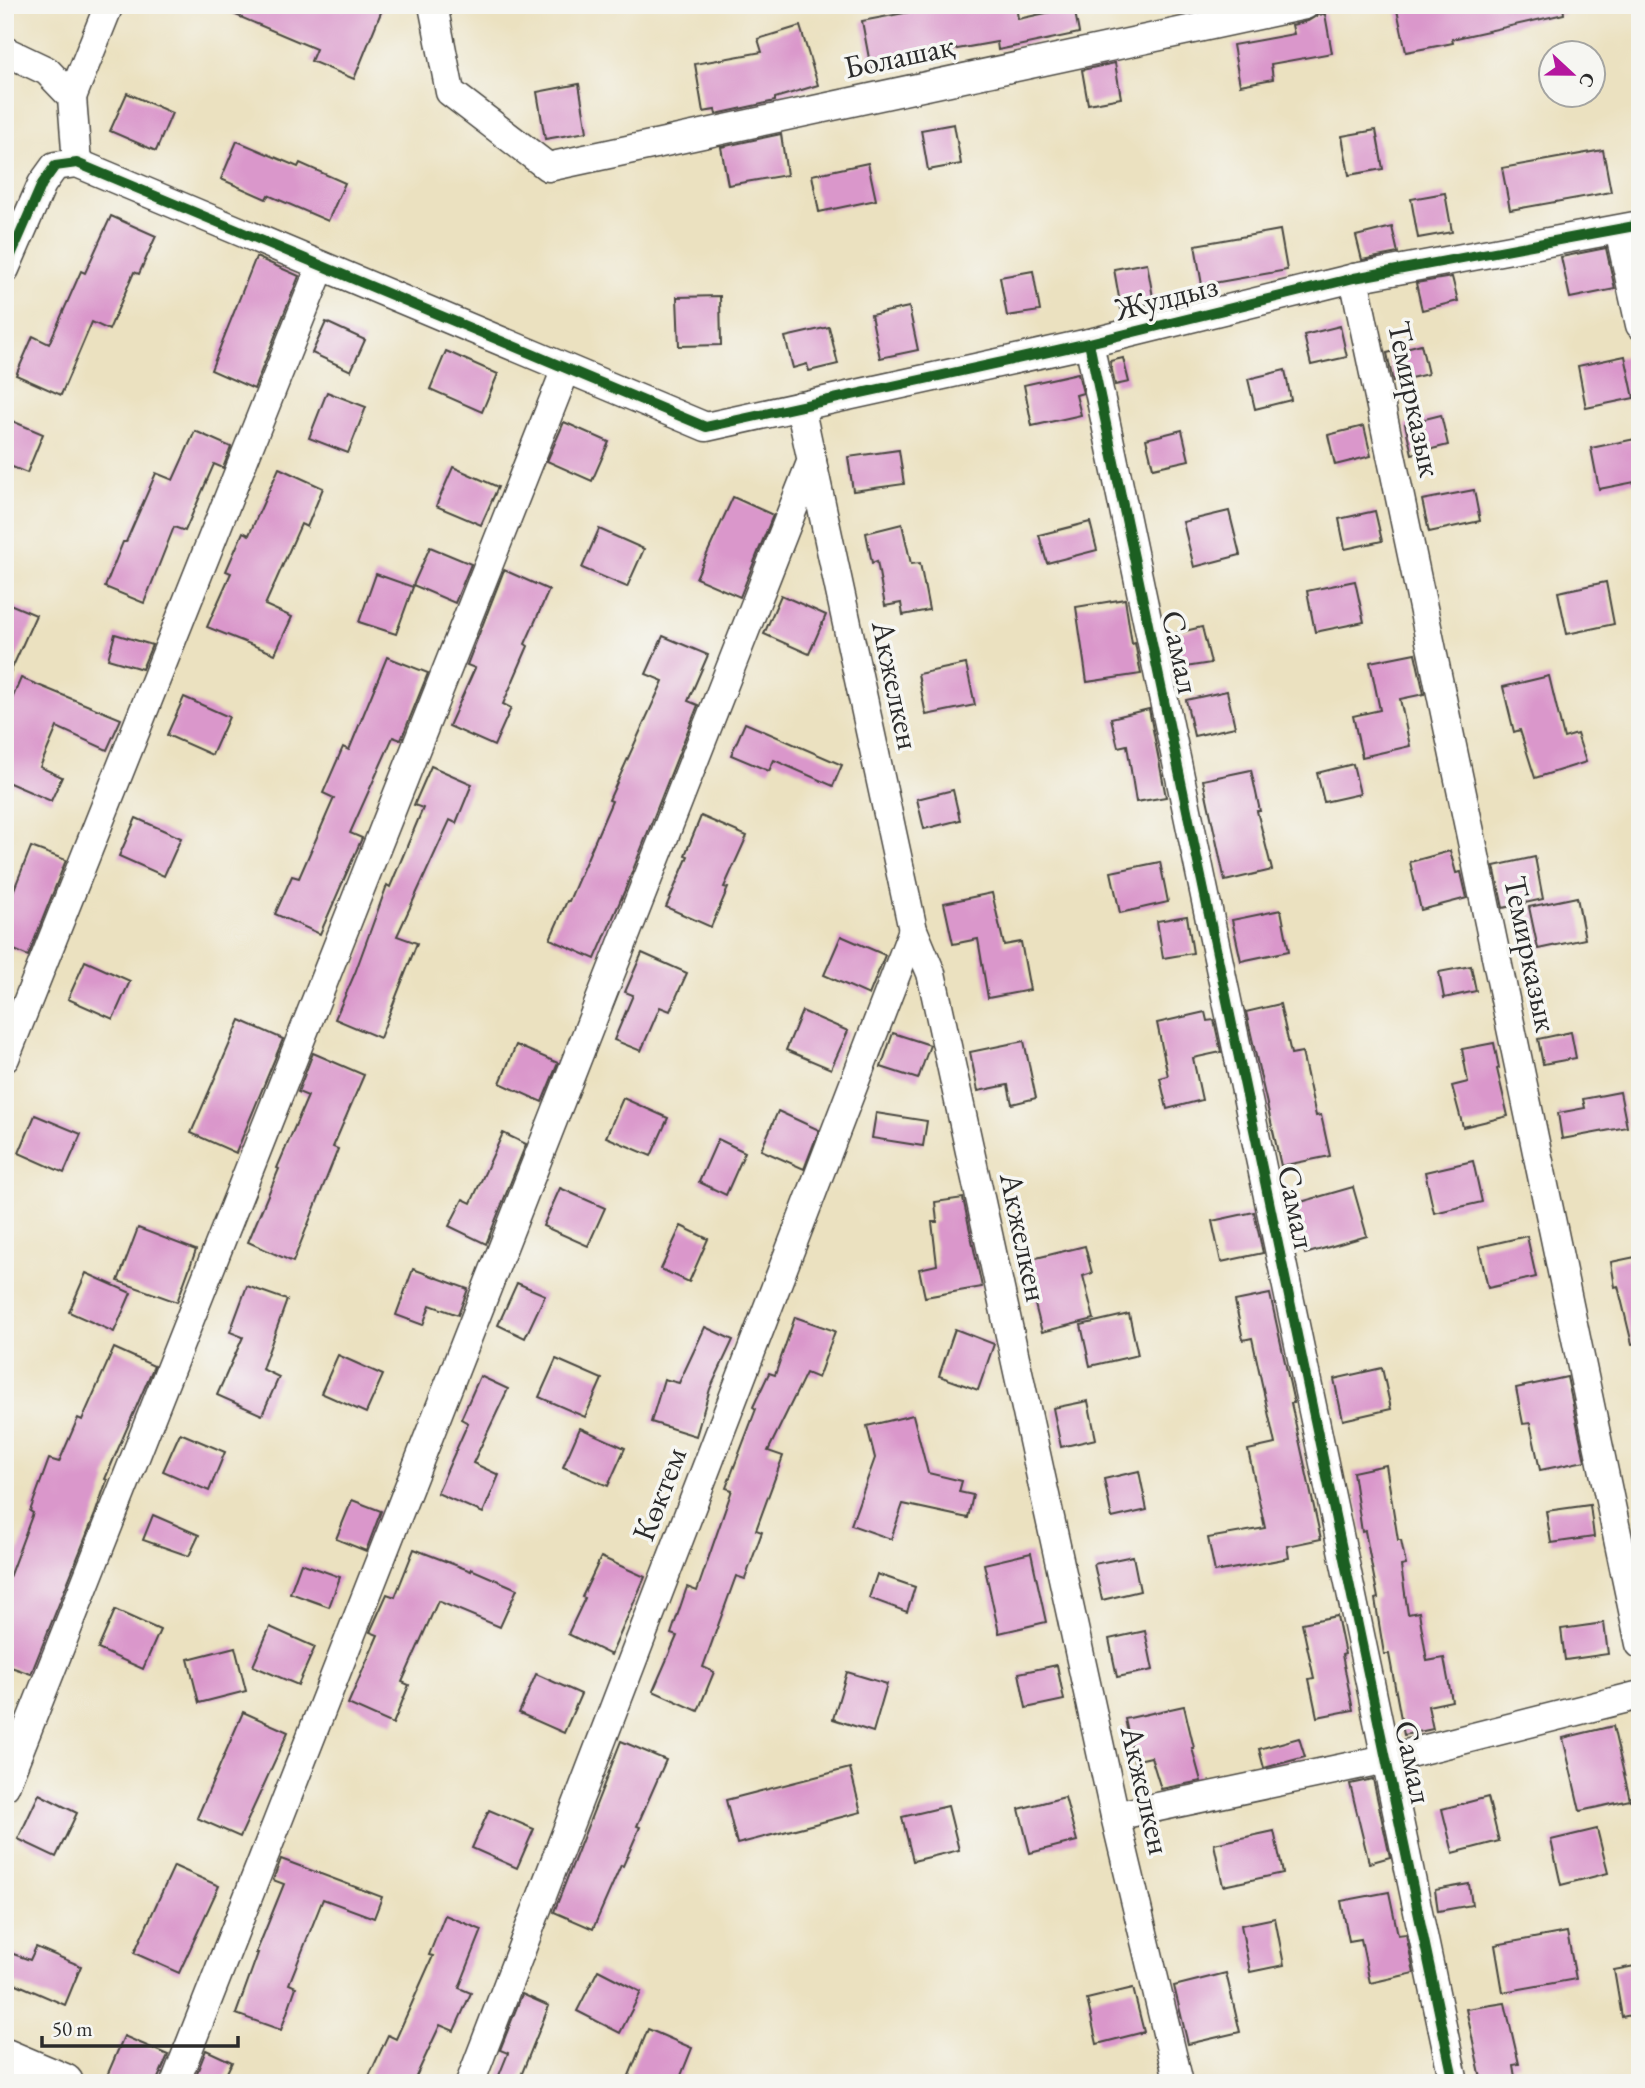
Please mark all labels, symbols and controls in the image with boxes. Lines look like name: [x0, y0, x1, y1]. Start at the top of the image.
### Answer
street label: Болашақ: [840, 24, 958, 88]
north arrow: [1536, 38, 1606, 108]
text: С: [1573, 69, 1601, 91]
street label: Жулдыз: [1109, 264, 1222, 330]
street label: Темирказык: [1378, 317, 1452, 481]
street label: Самал: [1152, 607, 1210, 697]
street label: Акжелкен: [862, 616, 930, 753]
street label: Темирказык: [1494, 872, 1568, 1036]
street label: Самал: [1268, 1162, 1326, 1252]
street label: Акжелкен: [990, 1168, 1058, 1305]
street label: Көктем: [622, 1441, 696, 1547]
street label: Самал: [1385, 1717, 1443, 1807]
street label: Акжелкен: [1111, 1721, 1181, 1859]
scale bar: [42, 2004, 238, 2048]
text: 50 m: [52, 2015, 93, 2042]

